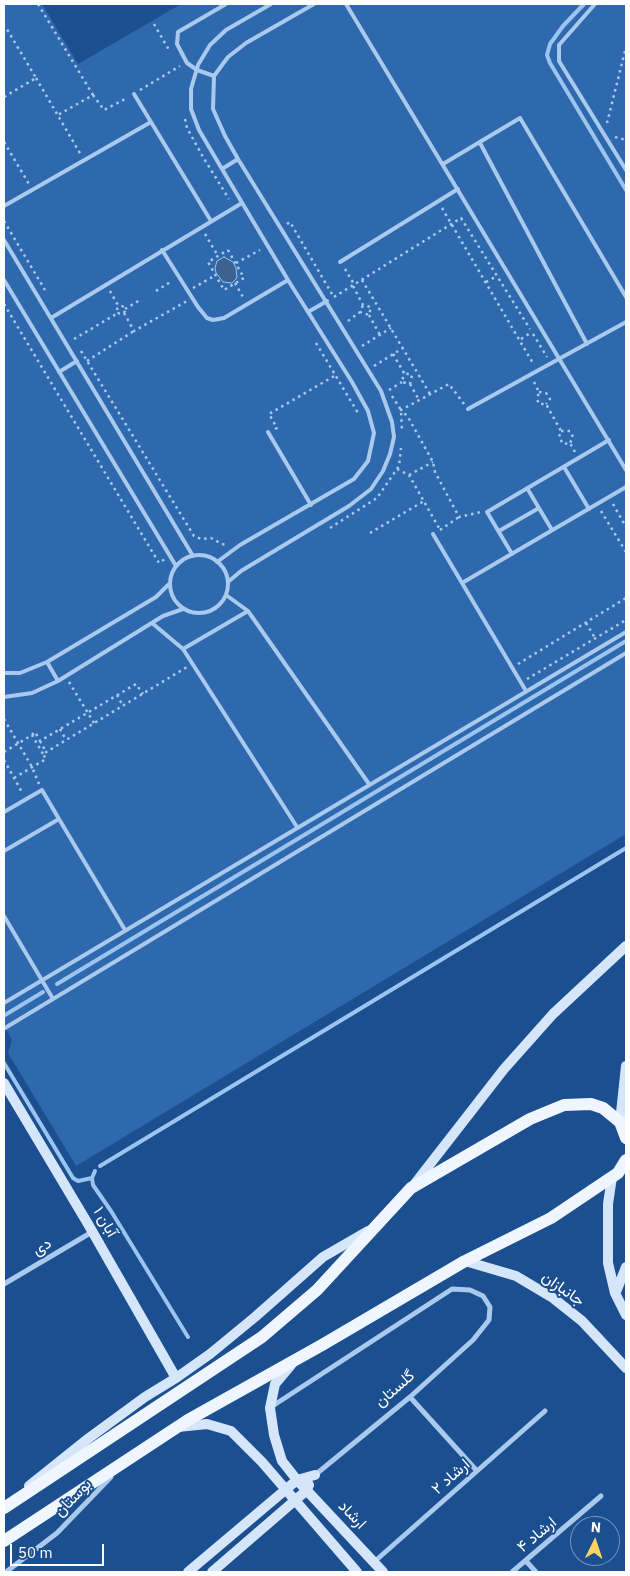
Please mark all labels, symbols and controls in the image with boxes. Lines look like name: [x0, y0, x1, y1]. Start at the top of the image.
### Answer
street label: آبان ۱: [89, 1203, 121, 1241]
street label: دی: [29, 1234, 55, 1260]
street label: جانبازان: [538, 1267, 588, 1311]
street label: گلستان: [371, 1366, 419, 1412]
street label: ارشاد ۲: [428, 1455, 474, 1499]
street label: بوستان: [50, 1475, 96, 1521]
street label: ارشاد: [334, 1497, 370, 1533]
street label: ارشاد ۴: [513, 1513, 561, 1557]
north arrow: [570, 1516, 620, 1566]
text: N: [590, 1518, 602, 1536]
scale bar: [12, 1534, 106, 1566]
text: 50 m: [18, 1543, 53, 1562]

